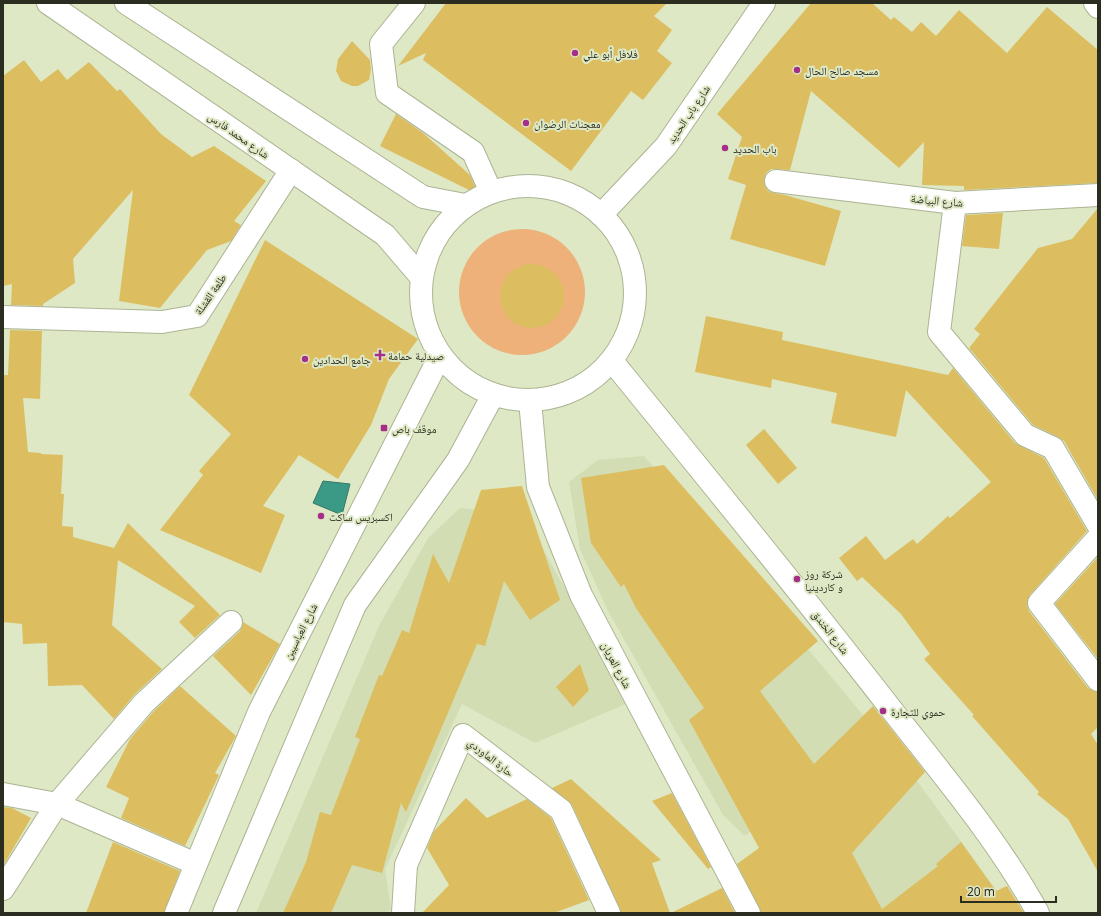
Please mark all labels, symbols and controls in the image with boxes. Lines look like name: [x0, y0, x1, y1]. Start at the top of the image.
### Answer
place label: فلافل أبو علي: [583, 46, 638, 62]
marker: فلافل أبو علي: [570, 48, 580, 58]
place label: مسجد صالح الحال: [805, 63, 878, 78]
marker: مسجد صالح الحال: [792, 65, 802, 75]
street label: شارع باب الحديد: [663, 82, 713, 146]
street label: شارع محمد فارس: [205, 108, 273, 162]
place label: معجنات الرضوان: [534, 116, 601, 131]
marker: معجنات الرضوان: [521, 118, 531, 128]
place label: باب الحديد: [733, 141, 777, 156]
marker: باب الحديد: [720, 143, 730, 153]
street label: شارع البياضة: [910, 190, 964, 210]
street label: طلعة القشلة: [191, 271, 229, 317]
place label: صيدلية حمامة: [388, 348, 444, 363]
marker: صيدلية حمامة: [375, 350, 385, 360]
place label: جامع الحدادين: [313, 352, 371, 367]
marker: جامع الحدادين: [300, 354, 310, 364]
place label: موقف باص: [392, 421, 437, 436]
marker: موقف باص: [379, 423, 389, 433]
place label: اكسبريس ساكت: [329, 509, 393, 524]
marker: اكسبريس ساكت: [316, 511, 326, 521]
place label: شركة روز و كاردينيا: [804, 566, 843, 594]
marker: شركة روز و كاردينيا: [792, 574, 802, 584]
street label: شارع العباسيين: [279, 600, 321, 662]
street label: شارع الخندق: [809, 607, 853, 657]
street label: شارع العريان: [598, 639, 636, 691]
place label: حموي للتجارة: [891, 704, 945, 720]
marker: حموي للتجارة: [878, 706, 888, 716]
street label: حارة الماوردي: [464, 734, 517, 781]
scale bar: [961, 878, 1056, 904]
text: 20 m: [967, 883, 995, 900]

